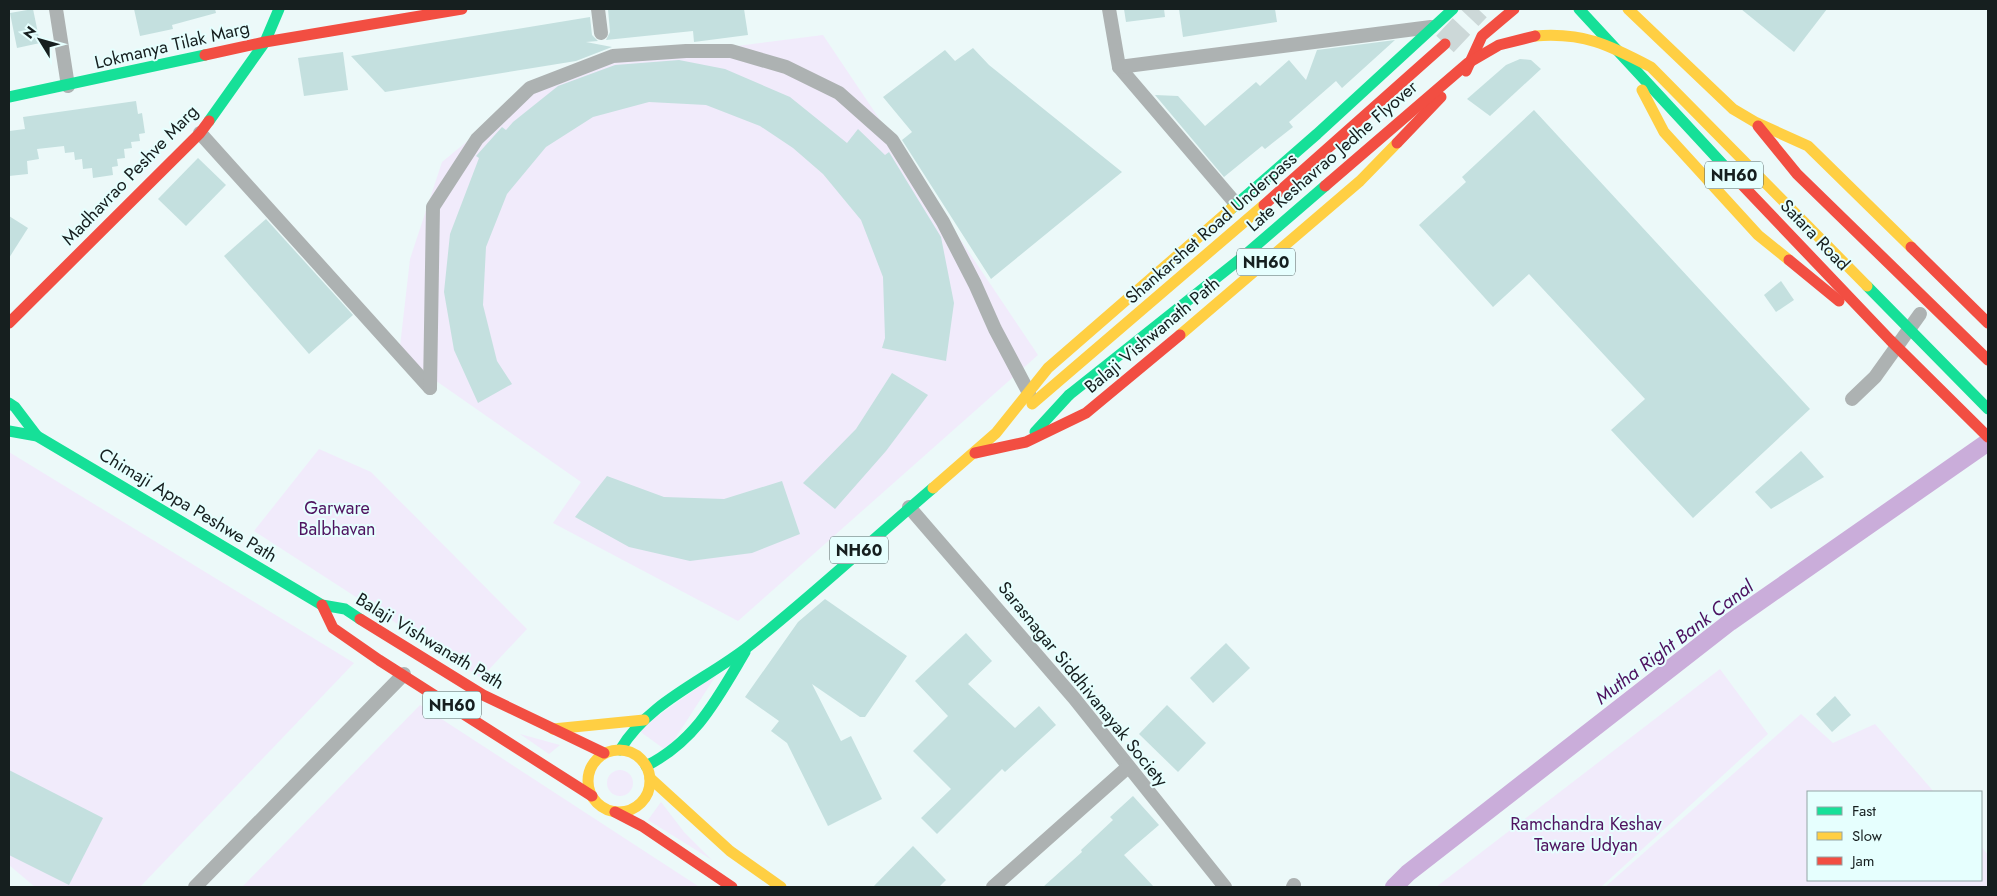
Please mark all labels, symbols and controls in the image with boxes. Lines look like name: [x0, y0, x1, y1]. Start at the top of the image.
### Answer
north arrow: [15, 15, 65, 65]
street label: Lokmanya Tilak Marg: [92, 15, 252, 75]
text: N: [18, 22, 41, 43]
street label: Late Keshavrao Jedhe Flyover: [1241, 74, 1424, 238]
street label: Madhavrao Peshve Marg: [56, 99, 204, 251]
street label: Shankarshet Road Underpass: [1119, 146, 1303, 310]
road number: NH60: [1705, 162, 1763, 188]
street label: Satara Road: [1774, 193, 1856, 277]
road number: NH60: [1237, 248, 1295, 276]
street label: Balaji Vishwanath Path: [1079, 271, 1225, 399]
street label: Chimaji Appa Peshwe Path: [94, 441, 282, 569]
park label: Garware Balbhavan: [298, 495, 376, 542]
road number: NH60: [830, 536, 888, 564]
water label: Mutha Right Bank Canal: [1589, 573, 1759, 711]
street label: Sarasnagar Siddhivanayak Society: [992, 576, 1174, 792]
street label: Balaji Vishwanath Path: [351, 586, 509, 696]
road number: NH60: [423, 692, 481, 718]
legend: [1807, 791, 1982, 881]
text: Fast: [1852, 800, 1876, 822]
park label: Ramchandra Keshav Taware Udyan: [1510, 811, 1662, 858]
text: Slow: [1852, 825, 1883, 847]
text: Jam: [1850, 850, 1875, 872]

